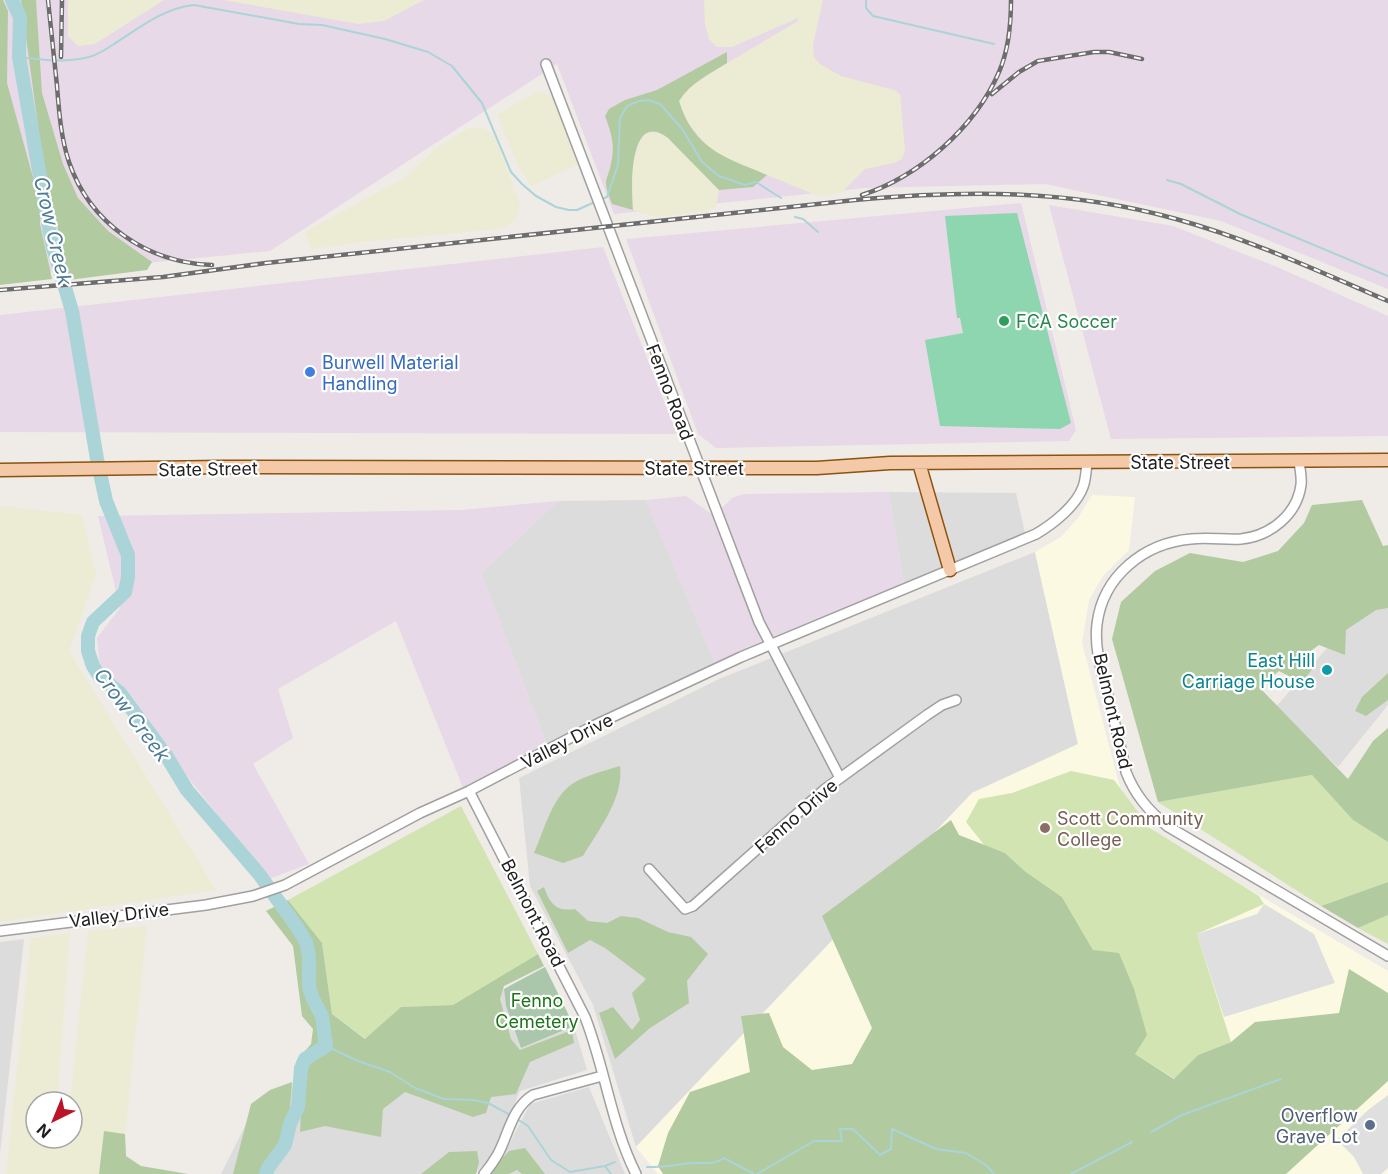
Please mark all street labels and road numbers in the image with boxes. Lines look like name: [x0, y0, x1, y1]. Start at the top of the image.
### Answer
street label: Fenno Road: [642, 341, 698, 443]
street label: State Street: [1130, 452, 1230, 473]
street label: State Street: [158, 458, 258, 480]
street label: State Street: [644, 458, 744, 479]
street label: Belmont Road: [1089, 651, 1137, 771]
street label: Valley Drive: [518, 709, 616, 773]
street label: Fenno Drive: [751, 775, 841, 857]
street label: Belmont Road: [497, 856, 569, 970]
street label: Valley Drive: [68, 898, 170, 932]

